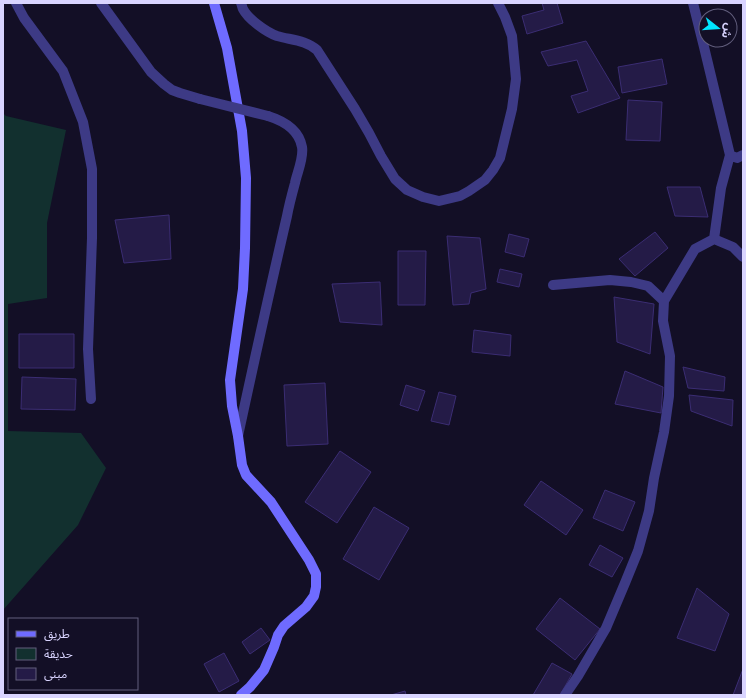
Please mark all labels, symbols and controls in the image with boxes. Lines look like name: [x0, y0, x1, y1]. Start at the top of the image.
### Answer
north arrow: [698, 8, 738, 48]
text: ش: [719, 22, 736, 40]
legend: [8, 618, 138, 690]
text: طريق: [44, 627, 70, 642]
text: حديقة: [44, 647, 73, 661]
text: مبنى: [44, 667, 67, 681]

